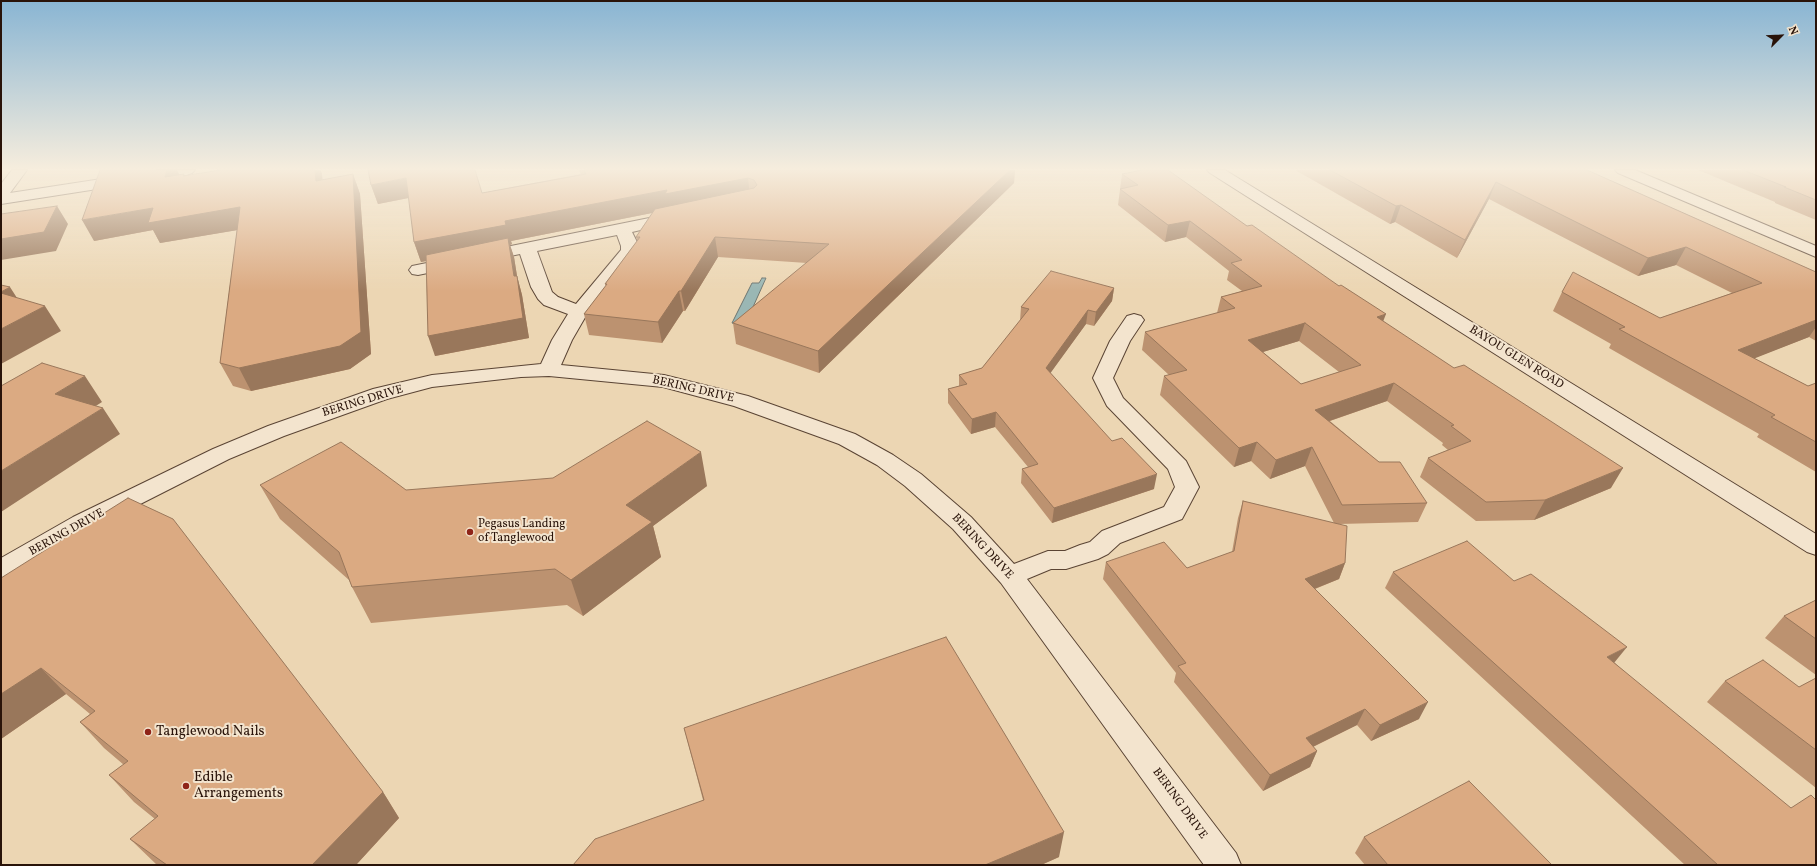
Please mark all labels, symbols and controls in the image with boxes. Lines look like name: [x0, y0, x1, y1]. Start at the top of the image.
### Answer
north arrow: [1761, 16, 1801, 56]
text: N: [1784, 24, 1801, 38]
street label: BAYOU GLEN ROAD: [1466, 323, 1566, 393]
street label: BERING DRIVE: [651, 374, 735, 406]
street label: BERING DRIVE: [321, 383, 405, 421]
street label: BERING DRIVE: [27, 506, 107, 560]
street label: BERING DRIVE: [948, 511, 1016, 583]
place label: Pegasus Landing of Tanglewood: [478, 518, 566, 546]
marker: Pegasus Landing of Tanglewood: [465, 527, 475, 537]
place label: Tanglewood Nails: [156, 724, 265, 740]
marker: Tanglewood Nails: [143, 727, 153, 737]
street label: BERING DRIVE: [1149, 766, 1209, 842]
place label: Edible Arrangements: [194, 770, 283, 802]
marker: Edible Arrangements: [181, 781, 191, 791]

